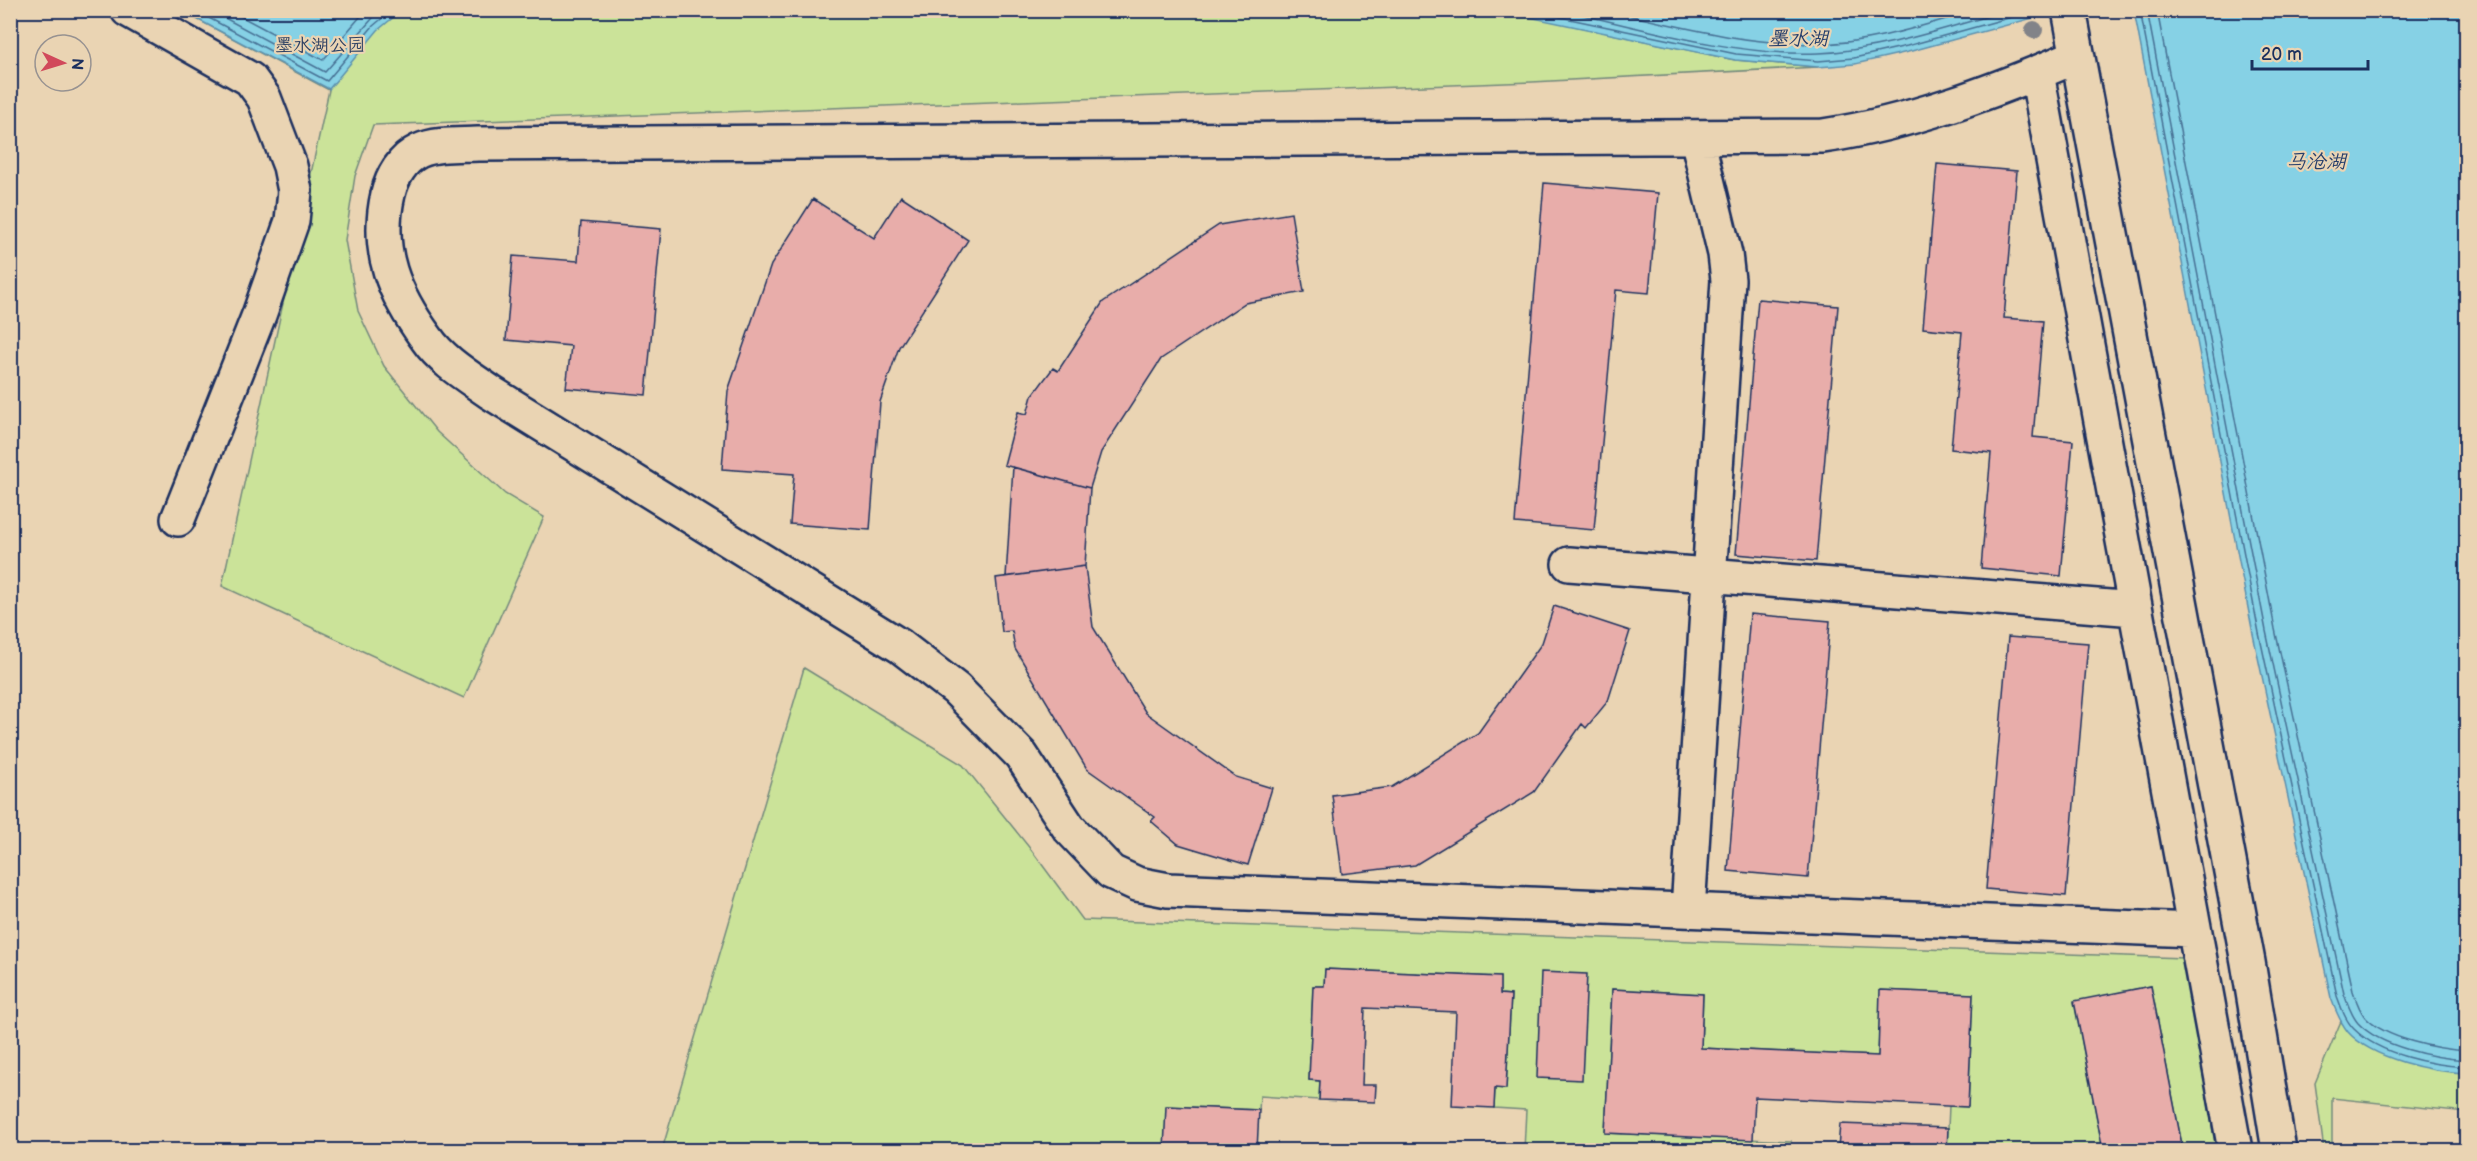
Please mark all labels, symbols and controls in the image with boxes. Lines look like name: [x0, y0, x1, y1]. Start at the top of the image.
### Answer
water label: 墨水湖: [1768, 27, 1830, 51]
north arrow: [33, 33, 93, 93]
scale bar: [2252, 33, 2368, 71]
park label: 墨水湖公园: [275, 35, 365, 56]
text: 20 m: [2261, 44, 2302, 65]
text: N: [67, 57, 86, 71]
water label: 马沧湖: [2286, 150, 2348, 174]

